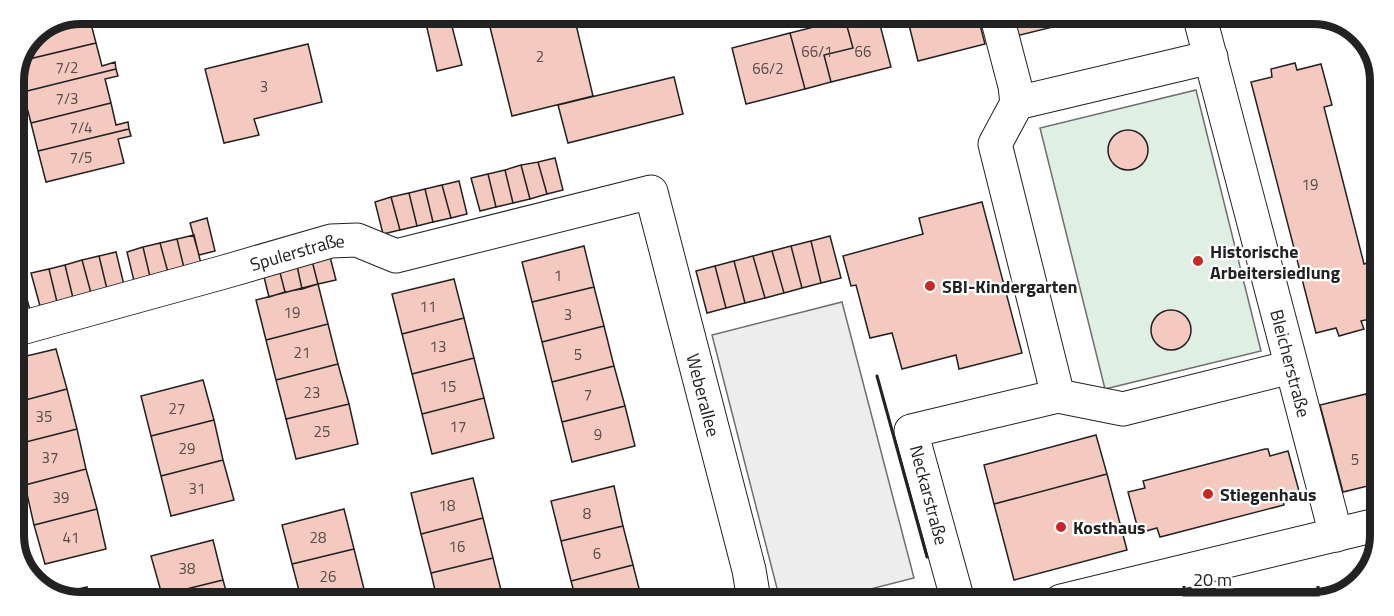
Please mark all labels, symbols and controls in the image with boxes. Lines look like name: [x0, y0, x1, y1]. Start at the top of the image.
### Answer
house number: 66/1: [801, 40, 833, 63]
house number: 66: [855, 40, 871, 63]
house number: 2: [536, 45, 544, 68]
house number: 7/2: [56, 56, 78, 79]
house number: 66/2: [752, 57, 784, 80]
house number: 3: [260, 75, 268, 98]
house number: 7/3: [56, 87, 78, 110]
house number: 7/4: [70, 116, 92, 139]
house number: 7/5: [70, 146, 92, 169]
house number: 19: [1302, 173, 1318, 196]
street label: Spulerstraße: [246, 227, 345, 277]
place label: Historische Arbeitersiedlung: [1210, 238, 1341, 286]
marker: Historische Arbeitersiedlung: [1191, 254, 1205, 268]
house number: 1: [554, 264, 562, 287]
place label: SBI-Kindergarten: [942, 273, 1077, 300]
marker: SBI-Kindergarten: [923, 279, 937, 293]
house number: 11: [420, 295, 436, 318]
house number: 19: [284, 301, 300, 324]
house number: 3: [564, 303, 572, 326]
street label: Bleicherstraße: [1264, 306, 1318, 420]
house number: 13: [430, 335, 446, 358]
house number: 21: [294, 341, 310, 364]
house number: 5: [574, 343, 582, 366]
street label: Weberallee: [680, 350, 727, 439]
house number: 15: [440, 375, 456, 398]
house number: 23: [304, 381, 320, 404]
house number: 7: [584, 383, 592, 406]
house number: 27: [169, 397, 185, 420]
house number: 35: [36, 405, 52, 428]
house number: 17: [450, 415, 466, 438]
house number: 25: [314, 420, 330, 443]
house number: 9: [594, 423, 602, 446]
house number: 29: [179, 437, 195, 460]
street label: Neckarstraße: [903, 442, 955, 548]
house number: 37: [42, 446, 58, 469]
house number: 5: [1351, 448, 1359, 471]
house number: 31: [189, 477, 205, 500]
place label: Stiegenhaus: [1220, 481, 1316, 508]
house number: 39: [53, 486, 69, 509]
marker: Stiegenhaus: [1201, 487, 1215, 501]
house number: 18: [439, 494, 455, 517]
house number: 8: [583, 502, 591, 525]
place label: Kosthaus: [1073, 514, 1146, 541]
marker: Kosthaus: [1054, 520, 1068, 534]
house number: 41: [63, 526, 79, 549]
house number: 28: [310, 526, 326, 549]
house number: 16: [449, 535, 465, 558]
house number: 6: [593, 542, 601, 565]
house number: 38: [179, 557, 195, 580]
scale bar: [1184, 559, 1318, 597]
house number: 26: [320, 565, 336, 588]
text: 20 m: [1193, 566, 1232, 593]

